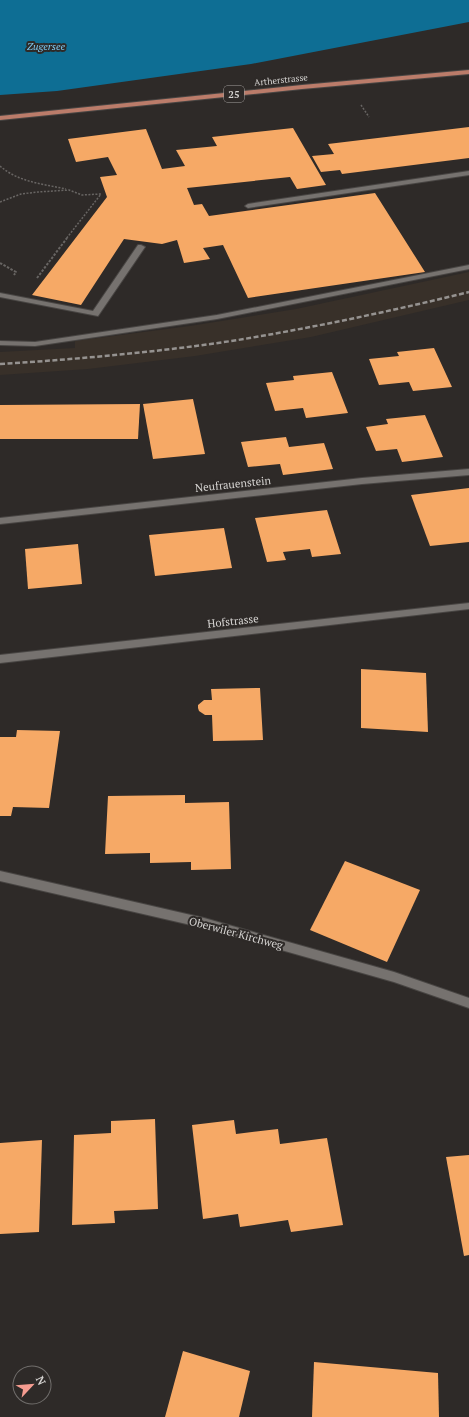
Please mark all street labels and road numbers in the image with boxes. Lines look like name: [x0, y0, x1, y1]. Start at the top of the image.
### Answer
street label: Artherstrasse: [254, 71, 309, 89]
road number: 25: [224, 86, 244, 102]
street label: Neufrauenstein: [194, 473, 272, 495]
street label: Hofstrasse: [207, 611, 260, 631]
street label: Oberwiler Kirchweg: [188, 914, 285, 952]

